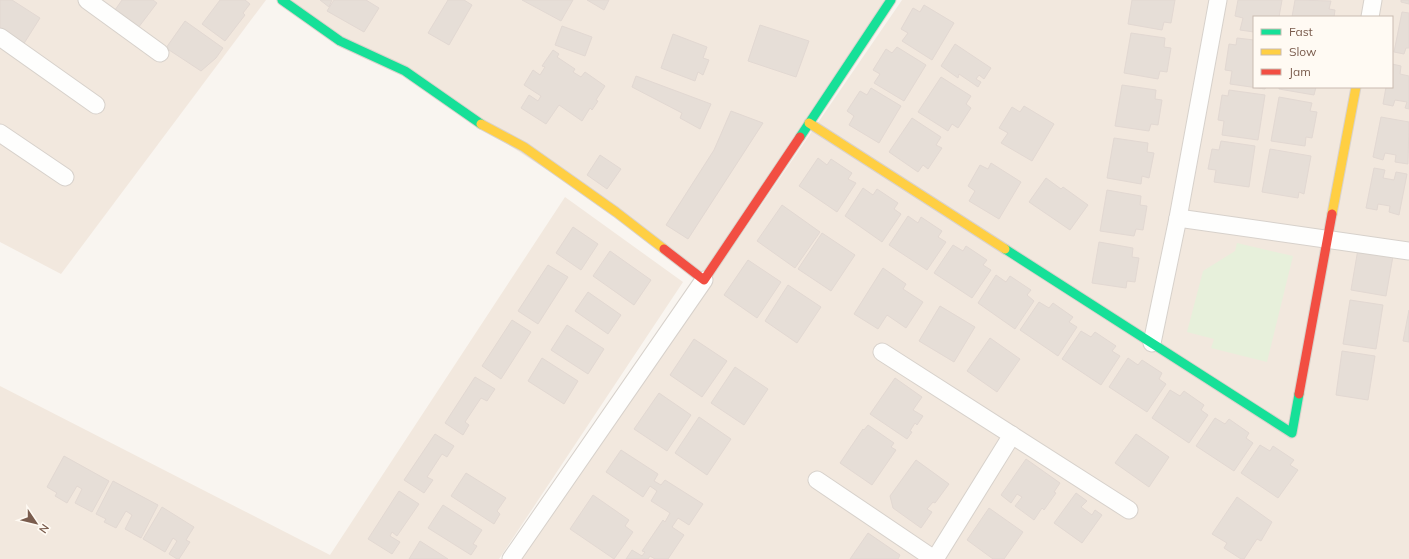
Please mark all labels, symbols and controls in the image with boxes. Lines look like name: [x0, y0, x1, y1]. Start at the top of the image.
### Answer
legend: [1253, 16, 1393, 88]
text: Fast: [1289, 24, 1313, 39]
text: Slow: [1289, 44, 1317, 59]
text: Jam: [1289, 64, 1311, 79]
north arrow: [16, 503, 56, 543]
text: N: [36, 521, 52, 536]

